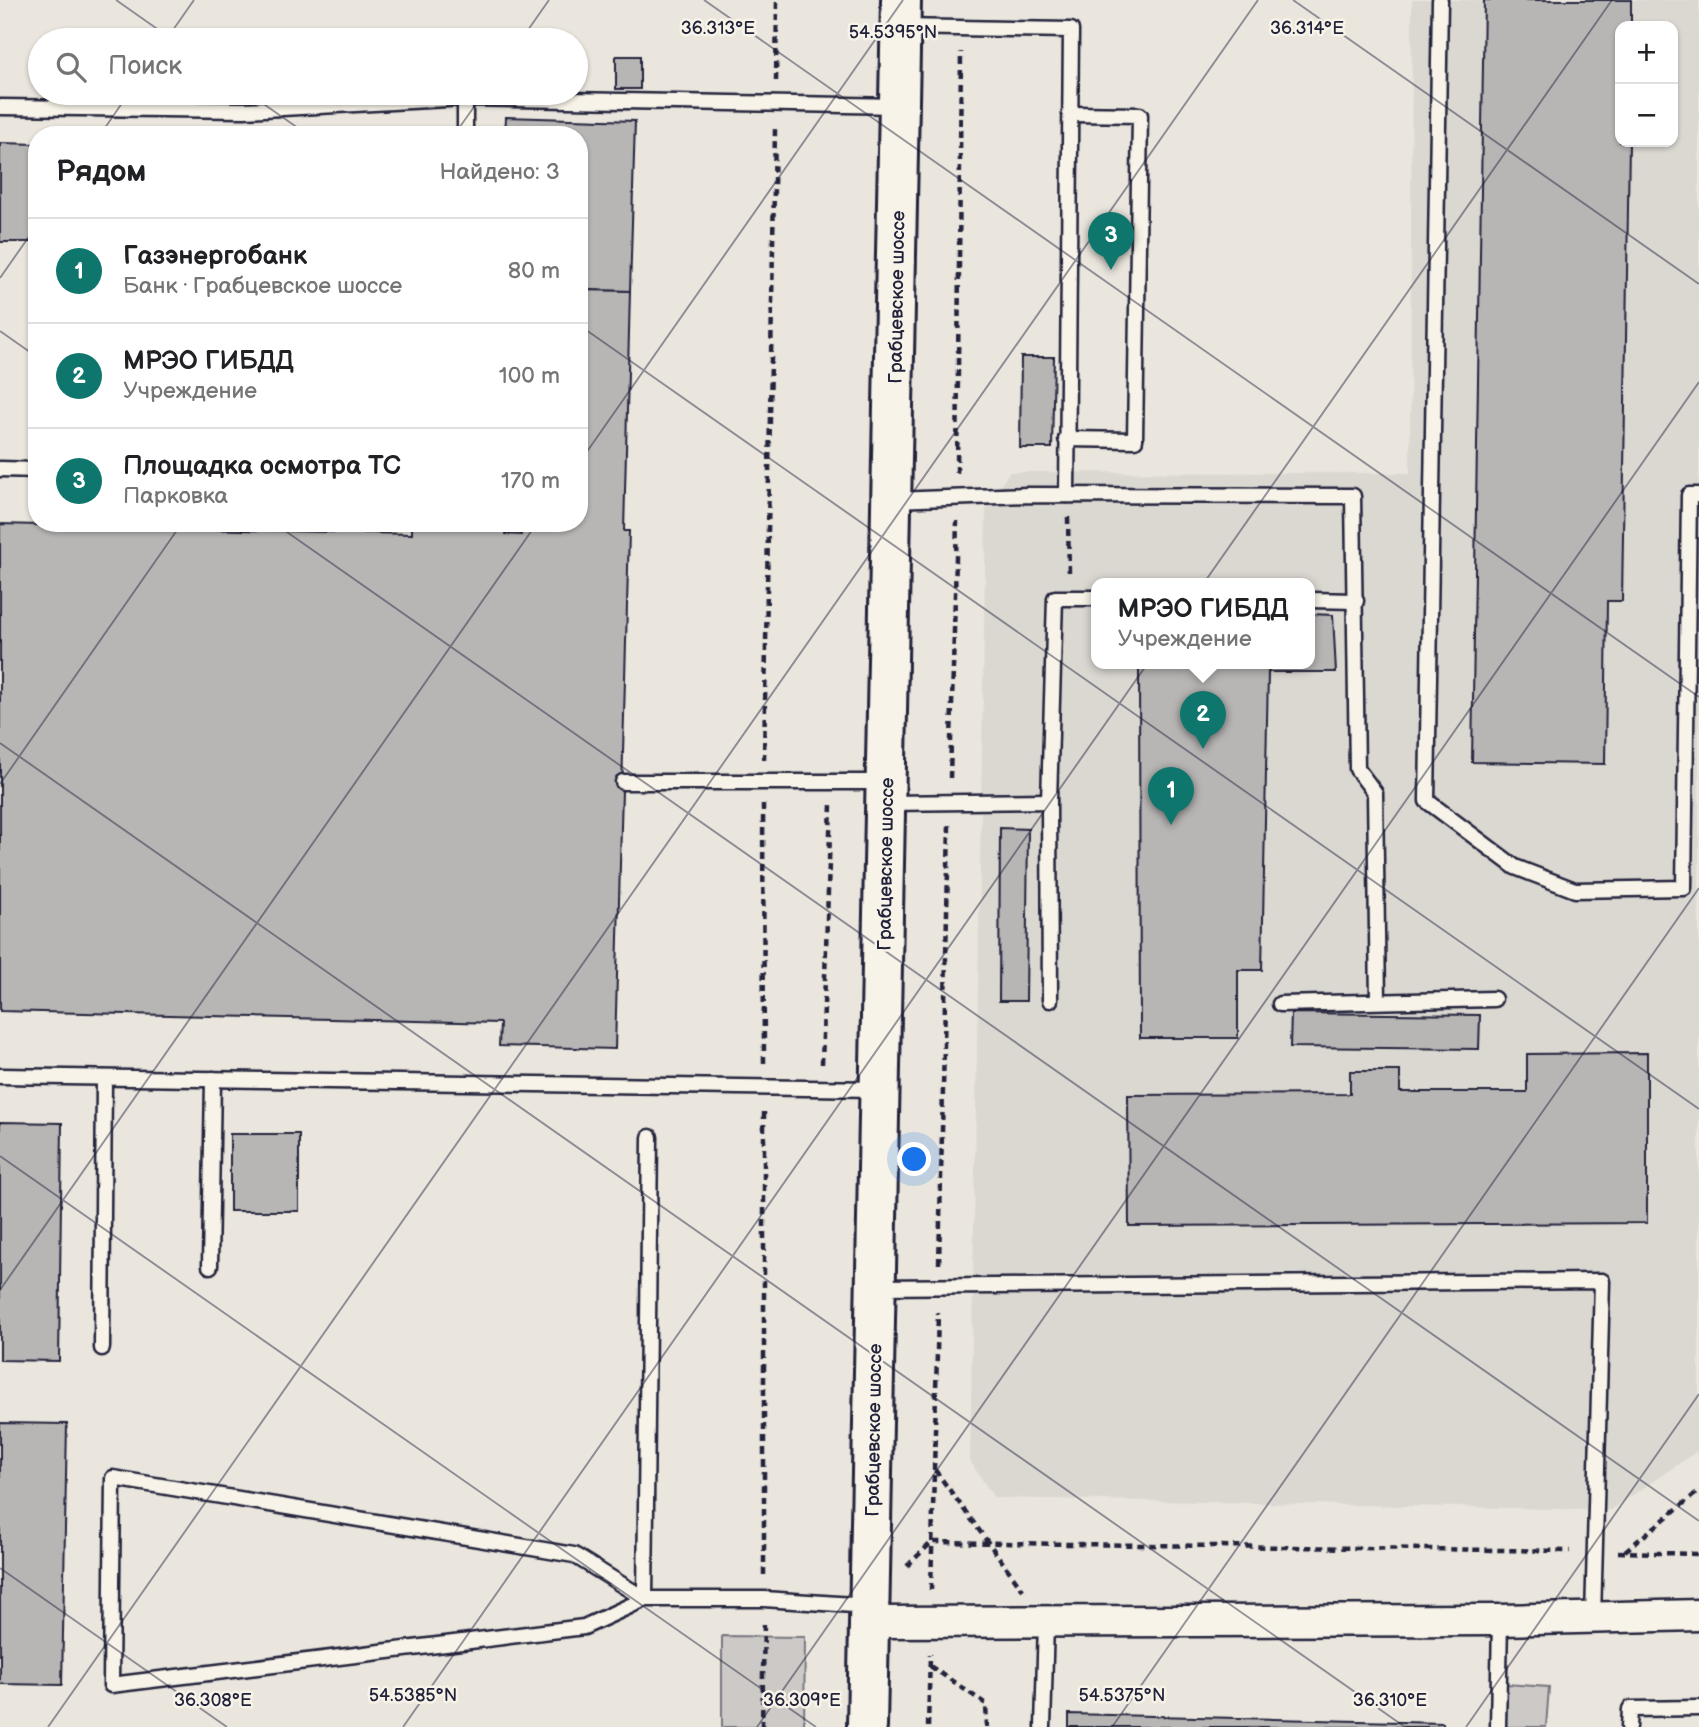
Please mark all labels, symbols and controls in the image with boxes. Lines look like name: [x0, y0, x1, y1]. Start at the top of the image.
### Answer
text: 36.313°E: [681, 18, 755, 39]
text: 36.314°E: [1270, 18, 1344, 39]
map controls: [1615, 21, 1678, 147]
button: +: [1615, 21, 1678, 84]
text: 54.5395°N: [849, 22, 937, 43]
search box: [28, 28, 588, 105]
icon: search: [52, 48, 90, 86]
text: Поиск: [108, 51, 182, 82]
button: −: [1615, 84, 1678, 147]
text: Рядом: [56, 154, 146, 190]
text: Найдено: 3: [439, 158, 560, 186]
street label: Грабцевское шоссе: [884, 210, 911, 384]
pin: 3: [1088, 212, 1134, 270]
text: Газэнергобанк: [123, 241, 307, 272]
text: 1: [74, 257, 84, 285]
text: 80 m: [508, 257, 560, 285]
text: Банк · Грабцевское шоссе: [123, 272, 402, 300]
text: МРЭО ГИБДД: [123, 346, 294, 377]
text: 2: [72, 362, 86, 390]
text: 100 m: [499, 362, 560, 390]
text: Учреждение: [123, 377, 257, 405]
text: Площадка осмотра ТС: [123, 451, 401, 482]
text: 3: [72, 467, 86, 495]
text: 170 m: [501, 467, 560, 495]
text: Парковка: [123, 482, 228, 510]
popup: [1091, 578, 1315, 669]
text: МРЭО ГИБДД: [1118, 594, 1288, 625]
text: Учреждение: [1118, 625, 1252, 653]
pin: 2: [1180, 691, 1226, 749]
pin: 1: [1148, 767, 1194, 825]
street label: Грабцевское шоссе: [873, 777, 900, 951]
your location: [897, 1142, 931, 1176]
street label: Грабцевское шоссе: [861, 1343, 888, 1517]
text: 54.5385°N: [369, 1685, 457, 1706]
text: 54.5375°N: [1079, 1685, 1165, 1706]
text: 36.308°E: [174, 1690, 252, 1711]
text: 36.309°E: [763, 1690, 841, 1711]
text: 36.310°E: [1353, 1690, 1427, 1711]

